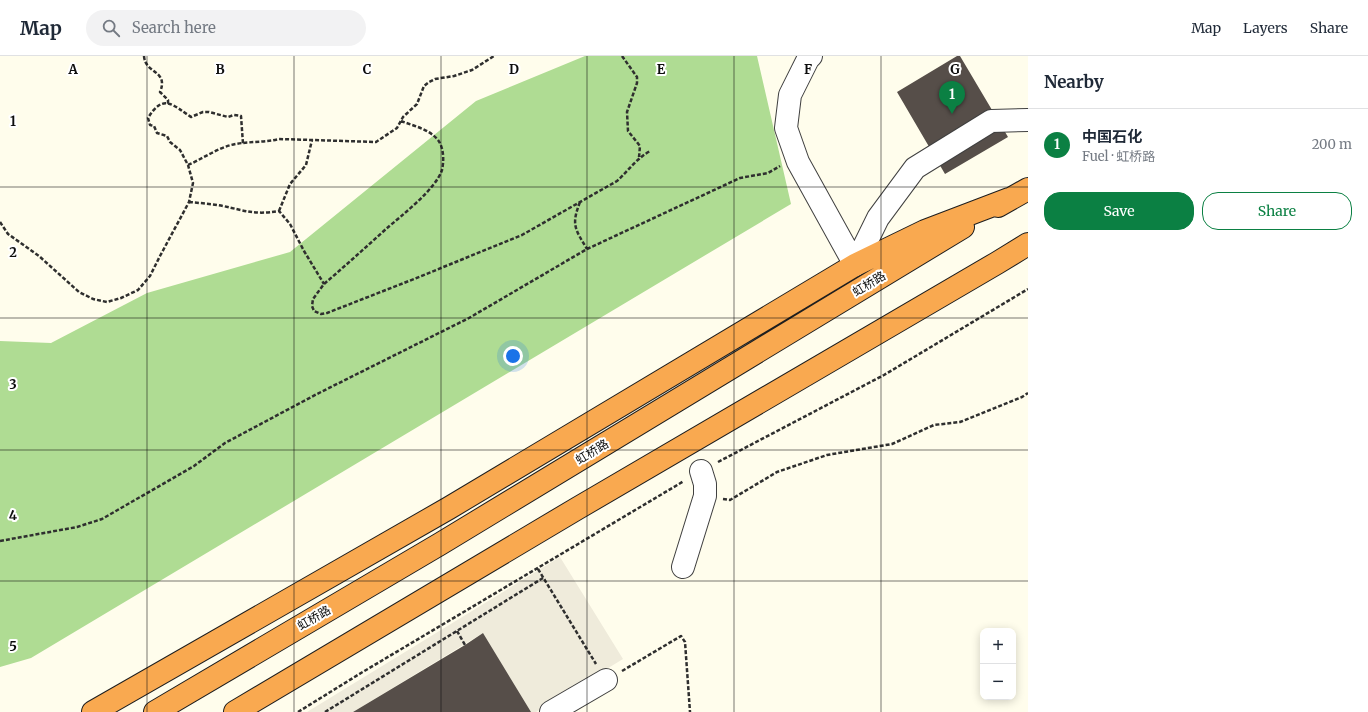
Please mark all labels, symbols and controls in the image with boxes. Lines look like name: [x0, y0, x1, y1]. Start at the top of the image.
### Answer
search box: [86, 10, 366, 46]
text: Map: [20, 16, 62, 40]
icon: search: [100, 17, 122, 39]
text: Search here: [132, 18, 216, 37]
text: Map: [1191, 19, 1221, 37]
text: Layers: [1243, 19, 1288, 37]
text: Share: [1310, 19, 1348, 37]
text: A: [67, 61, 78, 78]
text: B: [215, 61, 225, 78]
text: C: [363, 61, 372, 78]
text: D: [509, 61, 519, 78]
text: E: [657, 61, 666, 78]
text: F: [804, 61, 812, 78]
text: G: [950, 61, 960, 78]
text: Nearby: [1044, 71, 1104, 93]
pin: 1: [939, 81, 965, 114]
text: 1: [10, 113, 16, 130]
text: 中国石化: [1082, 127, 1142, 146]
text: 1: [1054, 136, 1060, 153]
text: 200 m: [1312, 136, 1352, 153]
text: Fuel · 虹桥路: [1082, 148, 1155, 165]
button: Save: [1044, 192, 1194, 230]
button: Share: [1202, 192, 1352, 230]
text: 2: [9, 244, 17, 261]
street label: 虹桥路: [849, 268, 888, 299]
your location: [503, 346, 523, 366]
text: 3: [9, 376, 17, 393]
street label: 虹桥路: [572, 436, 611, 467]
text: 4: [9, 507, 18, 524]
street label: 虹桥路: [294, 602, 333, 633]
map controls: [980, 628, 1016, 700]
button: +: [980, 628, 1016, 664]
text: 5: [9, 638, 17, 655]
button: −: [980, 664, 1016, 700]

